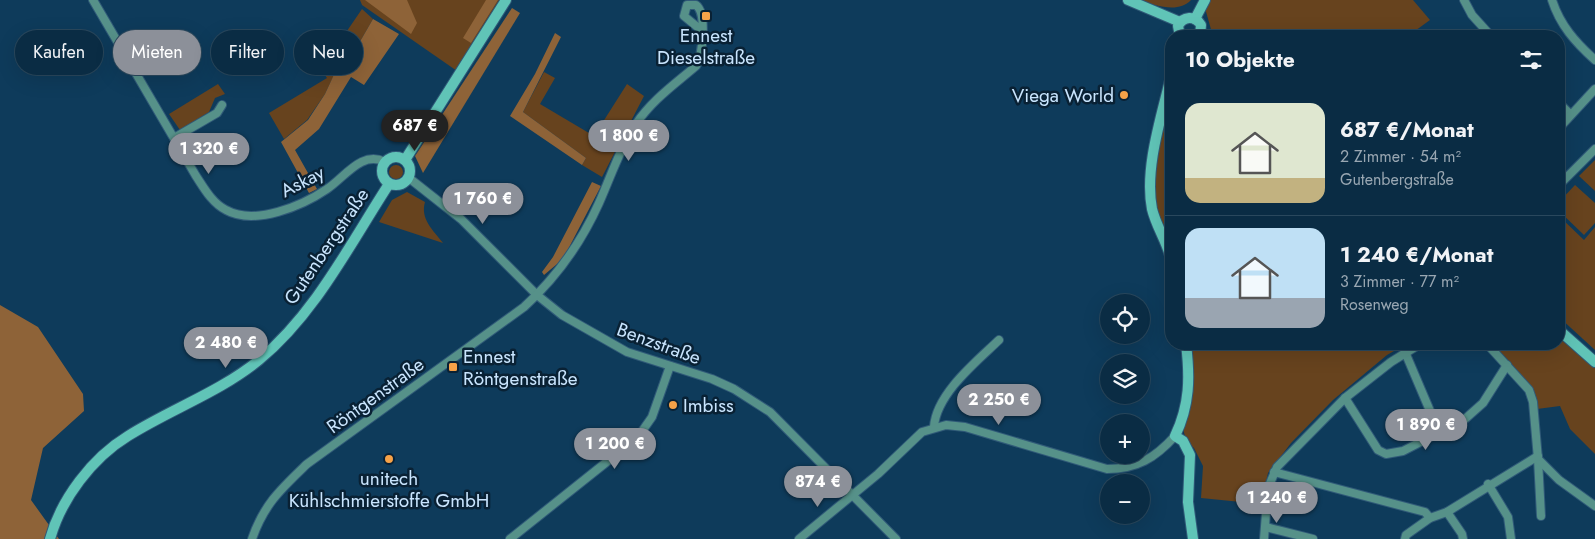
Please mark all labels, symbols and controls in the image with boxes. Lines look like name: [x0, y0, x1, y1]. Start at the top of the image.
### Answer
marker: Ennest Dieselstraße: [700, 10, 712, 22]
place label: Ennest Dieselstraße: [657, 22, 755, 71]
chip: Kaufen: [15, 30, 103, 75]
chip: Mieten: [113, 30, 201, 75]
chip: Filter: [211, 30, 284, 75]
chip: Neu: [294, 30, 363, 75]
text: 10 Objekte: [1185, 45, 1295, 75]
icon: filters: [1517, 46, 1545, 74]
place label: Viega World: [1012, 82, 1114, 109]
marker: Viega World: [1118, 89, 1130, 101]
pin: 687 €: [380, 110, 450, 152]
text: 687 €: [392, 114, 438, 137]
text: 687 €/Monat: [1340, 115, 1474, 145]
pin: 1 800 €: [583, 120, 675, 162]
icon: home: [1225, 123, 1285, 183]
text: 1 800 €: [599, 124, 659, 147]
pin: 1 320 €: [163, 132, 255, 175]
text: 1 320 €: [179, 137, 239, 160]
text: 2 Zimmer · 54 m²: [1340, 145, 1461, 168]
street label: Askay: [276, 159, 329, 204]
text: Gutenbergstraße: [1340, 168, 1454, 191]
pin: 1 760 €: [437, 182, 529, 225]
street label: Gutenbergstraße: [277, 183, 375, 310]
text: 1 760 €: [453, 187, 513, 210]
text: 1 240 €/Monat: [1340, 240, 1493, 270]
icon: home: [1225, 248, 1285, 308]
text: 3 Zimmer · 77 m²: [1340, 270, 1459, 293]
text: Rosenweg: [1340, 293, 1409, 316]
map controls: [1100, 294, 1150, 524]
button: locate: [1100, 294, 1150, 344]
street label: Benzstraße: [613, 316, 705, 371]
pin: 2 480 €: [180, 326, 272, 369]
text: 2 480 €: [195, 331, 257, 354]
place label: Ennest Röntgenstraße: [463, 343, 578, 392]
street label: Röntgenstraße: [321, 351, 430, 440]
button: layers: [1100, 354, 1150, 404]
marker: Ennest Röntgenstraße: [447, 361, 459, 373]
pin: 2 250 €: [953, 384, 1045, 426]
text: 2 250 €: [968, 388, 1030, 411]
place label: Imbiss: [683, 392, 734, 419]
marker: Imbiss: [667, 399, 679, 411]
pin: 1 890 €: [1380, 408, 1472, 451]
text: 1 890 €: [1396, 413, 1456, 436]
button: +: [1100, 414, 1150, 464]
pin: 1 200 €: [569, 428, 661, 470]
text: 1 200 €: [585, 432, 645, 455]
marker: unitech Kühlschmierstoffe GmbH: [383, 453, 395, 465]
place label: unitech Kühlschmierstoffe GmbH: [289, 465, 489, 514]
pin: 874 €: [783, 466, 853, 508]
text: 874 €: [795, 470, 841, 493]
button: −: [1100, 474, 1150, 524]
pin: 1 240 €: [1231, 482, 1323, 524]
text: 1 240 €: [1247, 486, 1307, 509]

